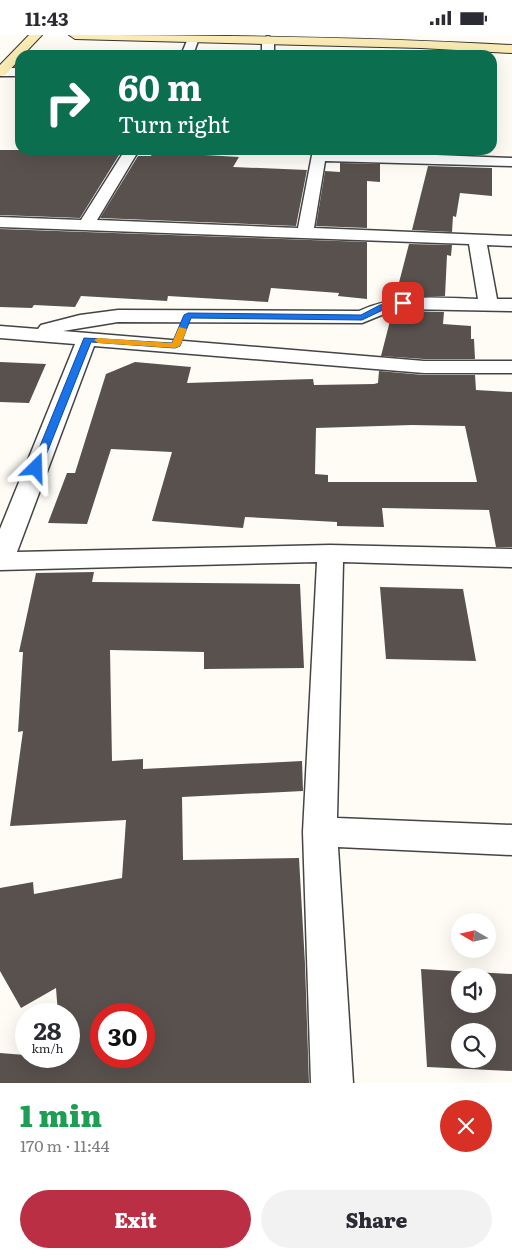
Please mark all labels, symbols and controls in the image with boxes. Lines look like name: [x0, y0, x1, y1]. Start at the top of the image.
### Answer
text: 11:43: [25, 4, 69, 32]
text: 60 m: [118, 60, 202, 112]
icon: right: [35, 70, 100, 135]
text: Turn right: [118, 107, 230, 140]
pin: [382, 282, 424, 324]
icon: arrive: [389, 289, 417, 317]
position arrow: [9.0, 441, 61.0, 493]
north arrow: [451, 913, 496, 957]
map controls: [451, 913, 496, 1068]
button: sound: [451, 968, 496, 1013]
speed limit sign: 30: [90, 1003, 155, 1068]
text: 28: [33, 1011, 62, 1048]
button: search: [451, 1023, 496, 1068]
text: km/h: [32, 1039, 63, 1057]
text: 1 min: [20, 1092, 102, 1136]
button: close: [440, 1100, 492, 1152]
text: 170 m · 11:44: [20, 1133, 110, 1157]
button: Exit: [20, 1190, 251, 1248]
button: Share: [261, 1190, 492, 1248]

